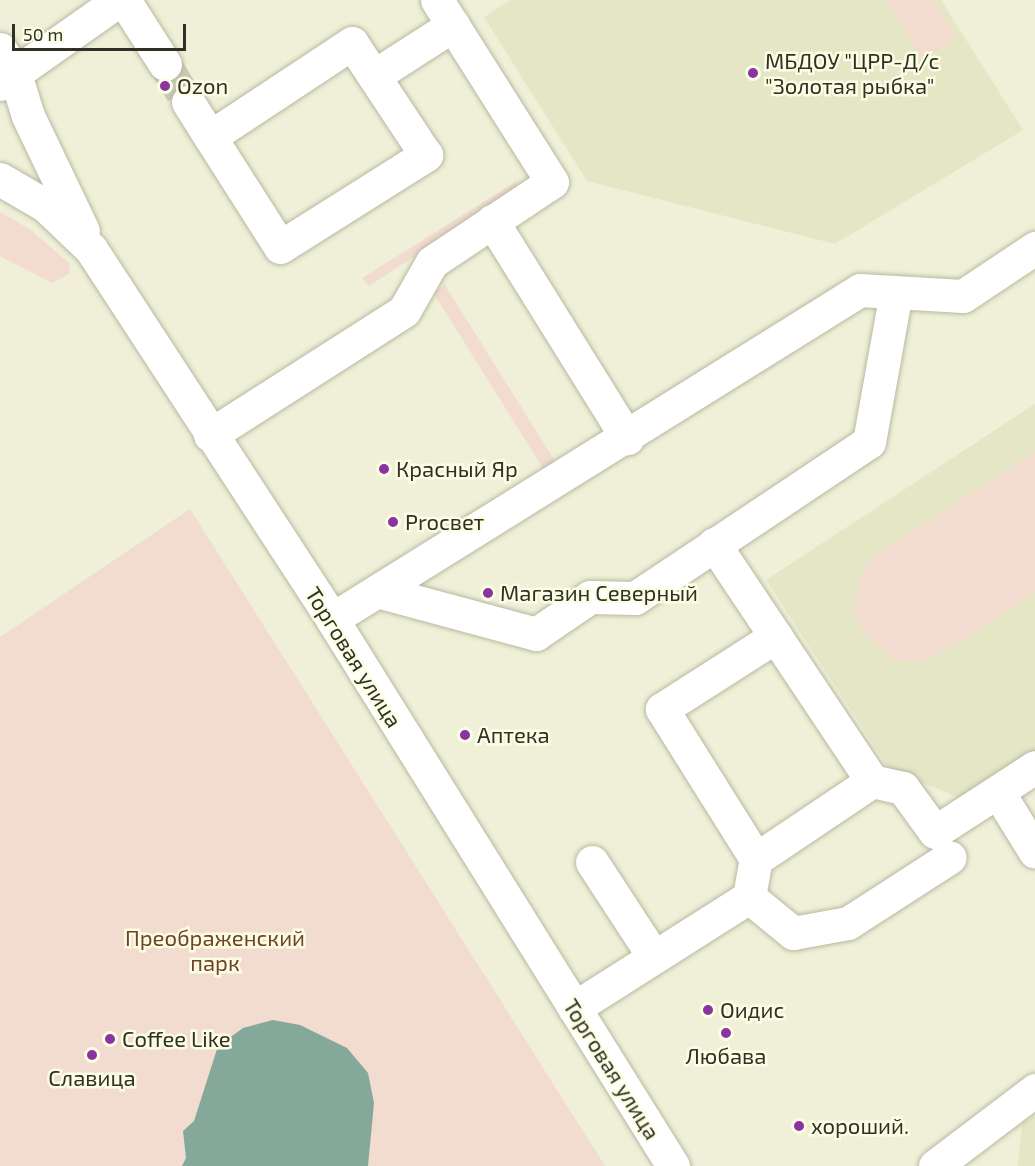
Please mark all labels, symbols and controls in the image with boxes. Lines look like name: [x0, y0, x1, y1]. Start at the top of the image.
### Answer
scale bar: [15, 12, 189, 50]
text: 50 m: [23, 23, 63, 45]
place label: МБДОУ "ЦРР-Д/с "Золотая рыбка": [765, 47, 940, 98]
marker: МБДОУ "ЦРР-Д/с "Золотая рыбка": [746, 66, 760, 80]
place label: Ozon: [177, 73, 228, 99]
marker: Ozon: [158, 79, 172, 93]
place label: Красный Яр: [396, 456, 518, 482]
marker: Красный Яр: [377, 462, 391, 476]
place label: Proсвет: [405, 509, 484, 535]
marker: Proсвет: [386, 515, 400, 529]
place label: Магазин Северный: [500, 580, 698, 606]
street label: Торговая улица: [300, 582, 408, 732]
marker: Магазин Северный: [481, 586, 495, 600]
place label: Аптека: [477, 722, 550, 748]
marker: Аптека: [458, 728, 472, 742]
park label: Преображенский парк: [125, 924, 305, 975]
street label: Торговая улица: [558, 994, 666, 1144]
place label: Оидис: [720, 997, 784, 1023]
marker: Оидис: [701, 1003, 715, 1017]
place label: Coffee Like: [122, 1026, 230, 1052]
marker: Любава: [719, 1026, 733, 1040]
marker: Coffee Like: [103, 1032, 117, 1046]
place label: Любава: [686, 1043, 766, 1069]
marker: Славица: [85, 1048, 99, 1062]
place label: Славица: [48, 1065, 136, 1091]
place label: хороший.: [811, 1113, 909, 1139]
marker: хороший.: [792, 1119, 806, 1133]

